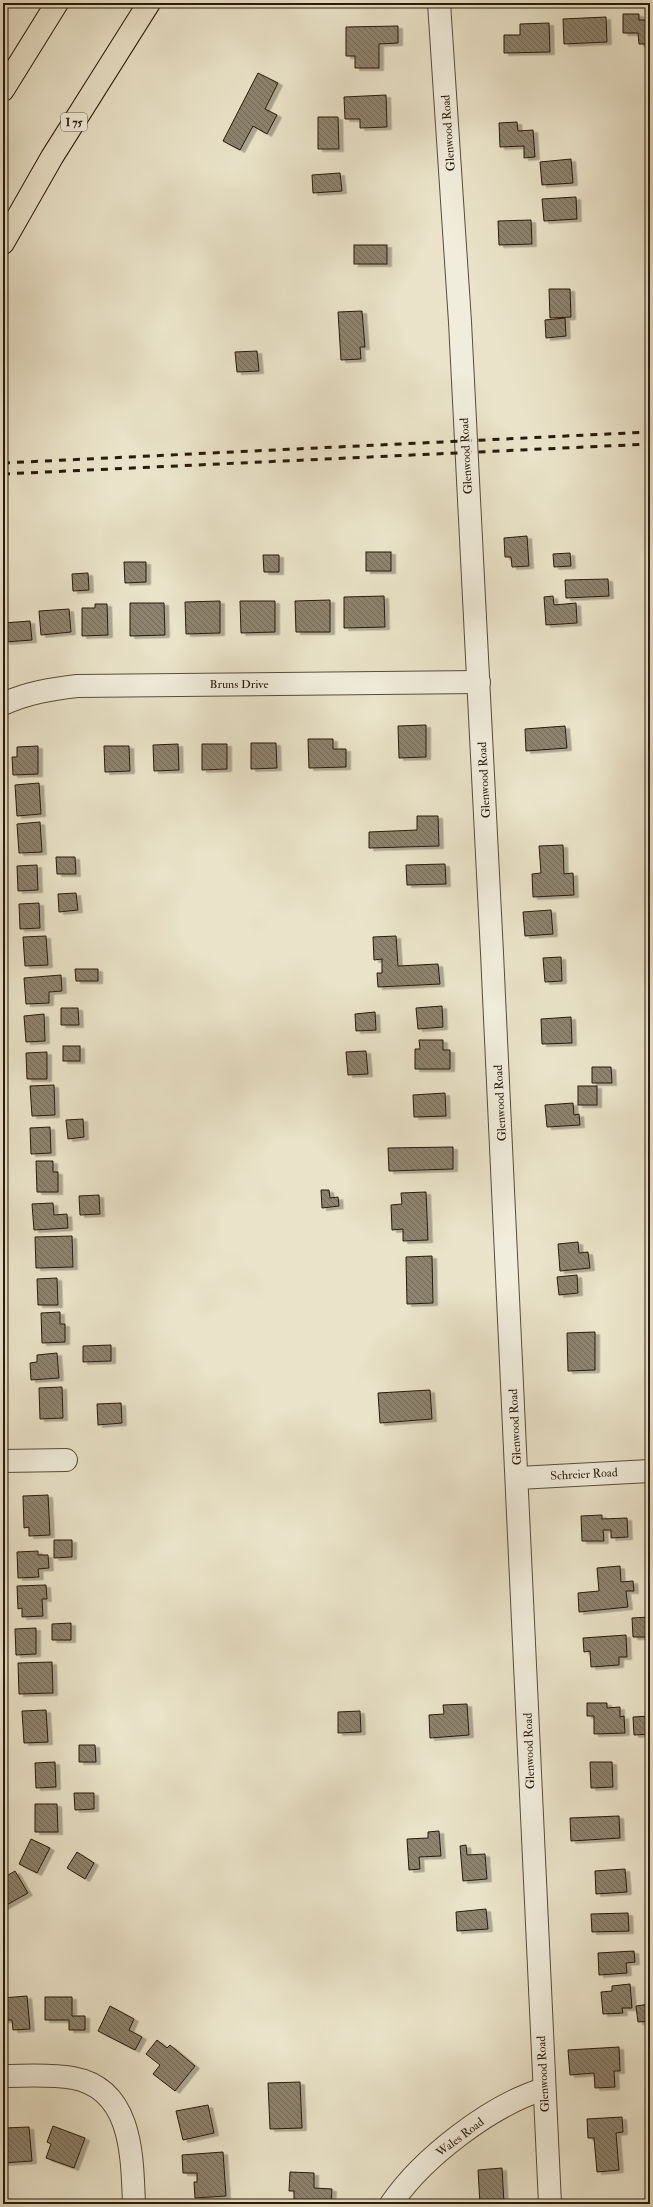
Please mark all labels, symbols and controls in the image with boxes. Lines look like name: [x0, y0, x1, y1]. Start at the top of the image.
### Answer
street label: Glenwood Road: [438, 94, 459, 172]
road number: I 75: [61, 113, 87, 131]
street label: Glenwood Road: [457, 417, 476, 495]
street label: Bruns Drive: [210, 677, 268, 692]
street label: Glenwood Road: [475, 741, 494, 819]
street label: Glenwood Road: [491, 1064, 510, 1142]
street label: Glenwood Road: [506, 1388, 525, 1466]
street label: Schreier Road: [550, 1465, 618, 1484]
street label: Glenwood Road: [521, 1712, 538, 1790]
street label: Glenwood Road: [534, 2035, 553, 2113]
street label: Wales Road: [433, 2115, 487, 2161]

